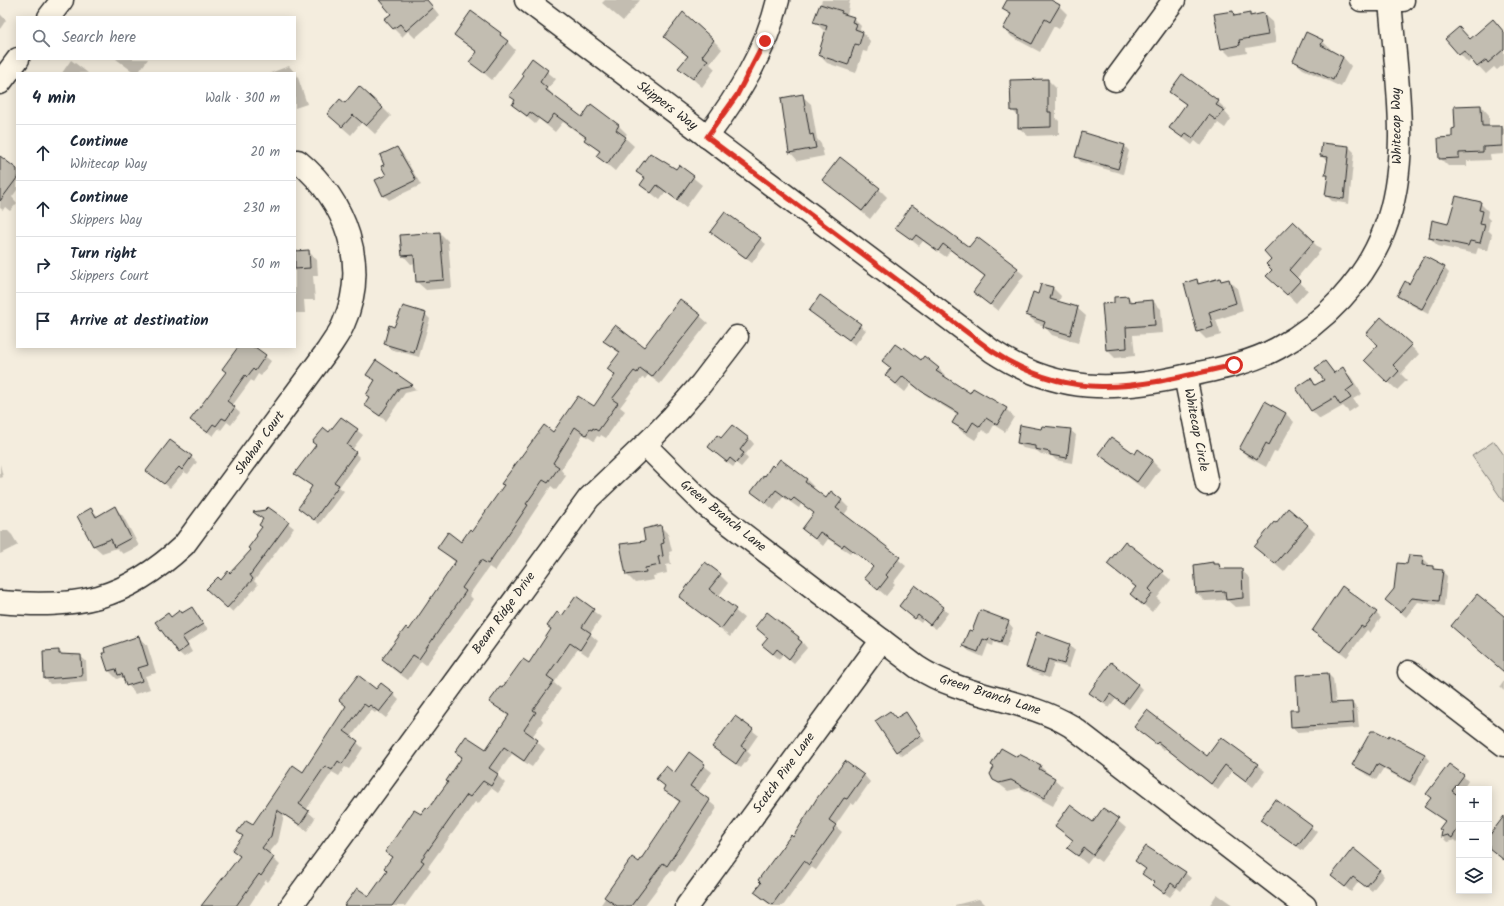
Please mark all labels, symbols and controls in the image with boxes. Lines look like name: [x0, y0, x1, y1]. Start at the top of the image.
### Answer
search box: [16, 16, 296, 60]
text: Search here: [62, 26, 136, 50]
icon: search: [30, 27, 52, 49]
route end: [756, 32, 774, 50]
street label: Skippers Way: [632, 76, 703, 137]
text: 4 min: [32, 85, 76, 112]
street label: Whitecap Way: [1386, 87, 1408, 165]
text: Walk · 300 m: [205, 88, 280, 109]
text: Continue: [70, 130, 128, 154]
icon: ahead: [32, 142, 54, 164]
text: 20 m: [250, 142, 280, 163]
text: Whitecap Way: [70, 154, 147, 175]
text: Continue: [70, 186, 128, 210]
icon: ahead: [32, 198, 54, 220]
text: 230 m: [243, 198, 280, 219]
text: Skippers Way: [70, 210, 142, 231]
text: Turn right: [70, 242, 137, 266]
icon: right: [32, 254, 54, 276]
text: 50 m: [251, 254, 280, 275]
text: Skippers Court: [70, 266, 149, 287]
text: Arrive at destination: [70, 309, 209, 333]
icon: arrive: [32, 310, 54, 332]
route start: [1225, 356, 1243, 374]
street label: Whitecap Circle: [1178, 387, 1214, 474]
street label: Shahan Court: [230, 406, 291, 479]
street label: Green Branch Lane: [675, 475, 771, 557]
street label: Beam Ridge Drive: [467, 567, 541, 659]
street label: Green Branch Lane: [937, 669, 1044, 721]
street label: Scotch Pine Lane: [747, 728, 821, 818]
map controls: [1456, 786, 1492, 894]
button: +: [1456, 786, 1492, 822]
button: −: [1456, 822, 1492, 858]
button: layers: [1456, 858, 1492, 894]

